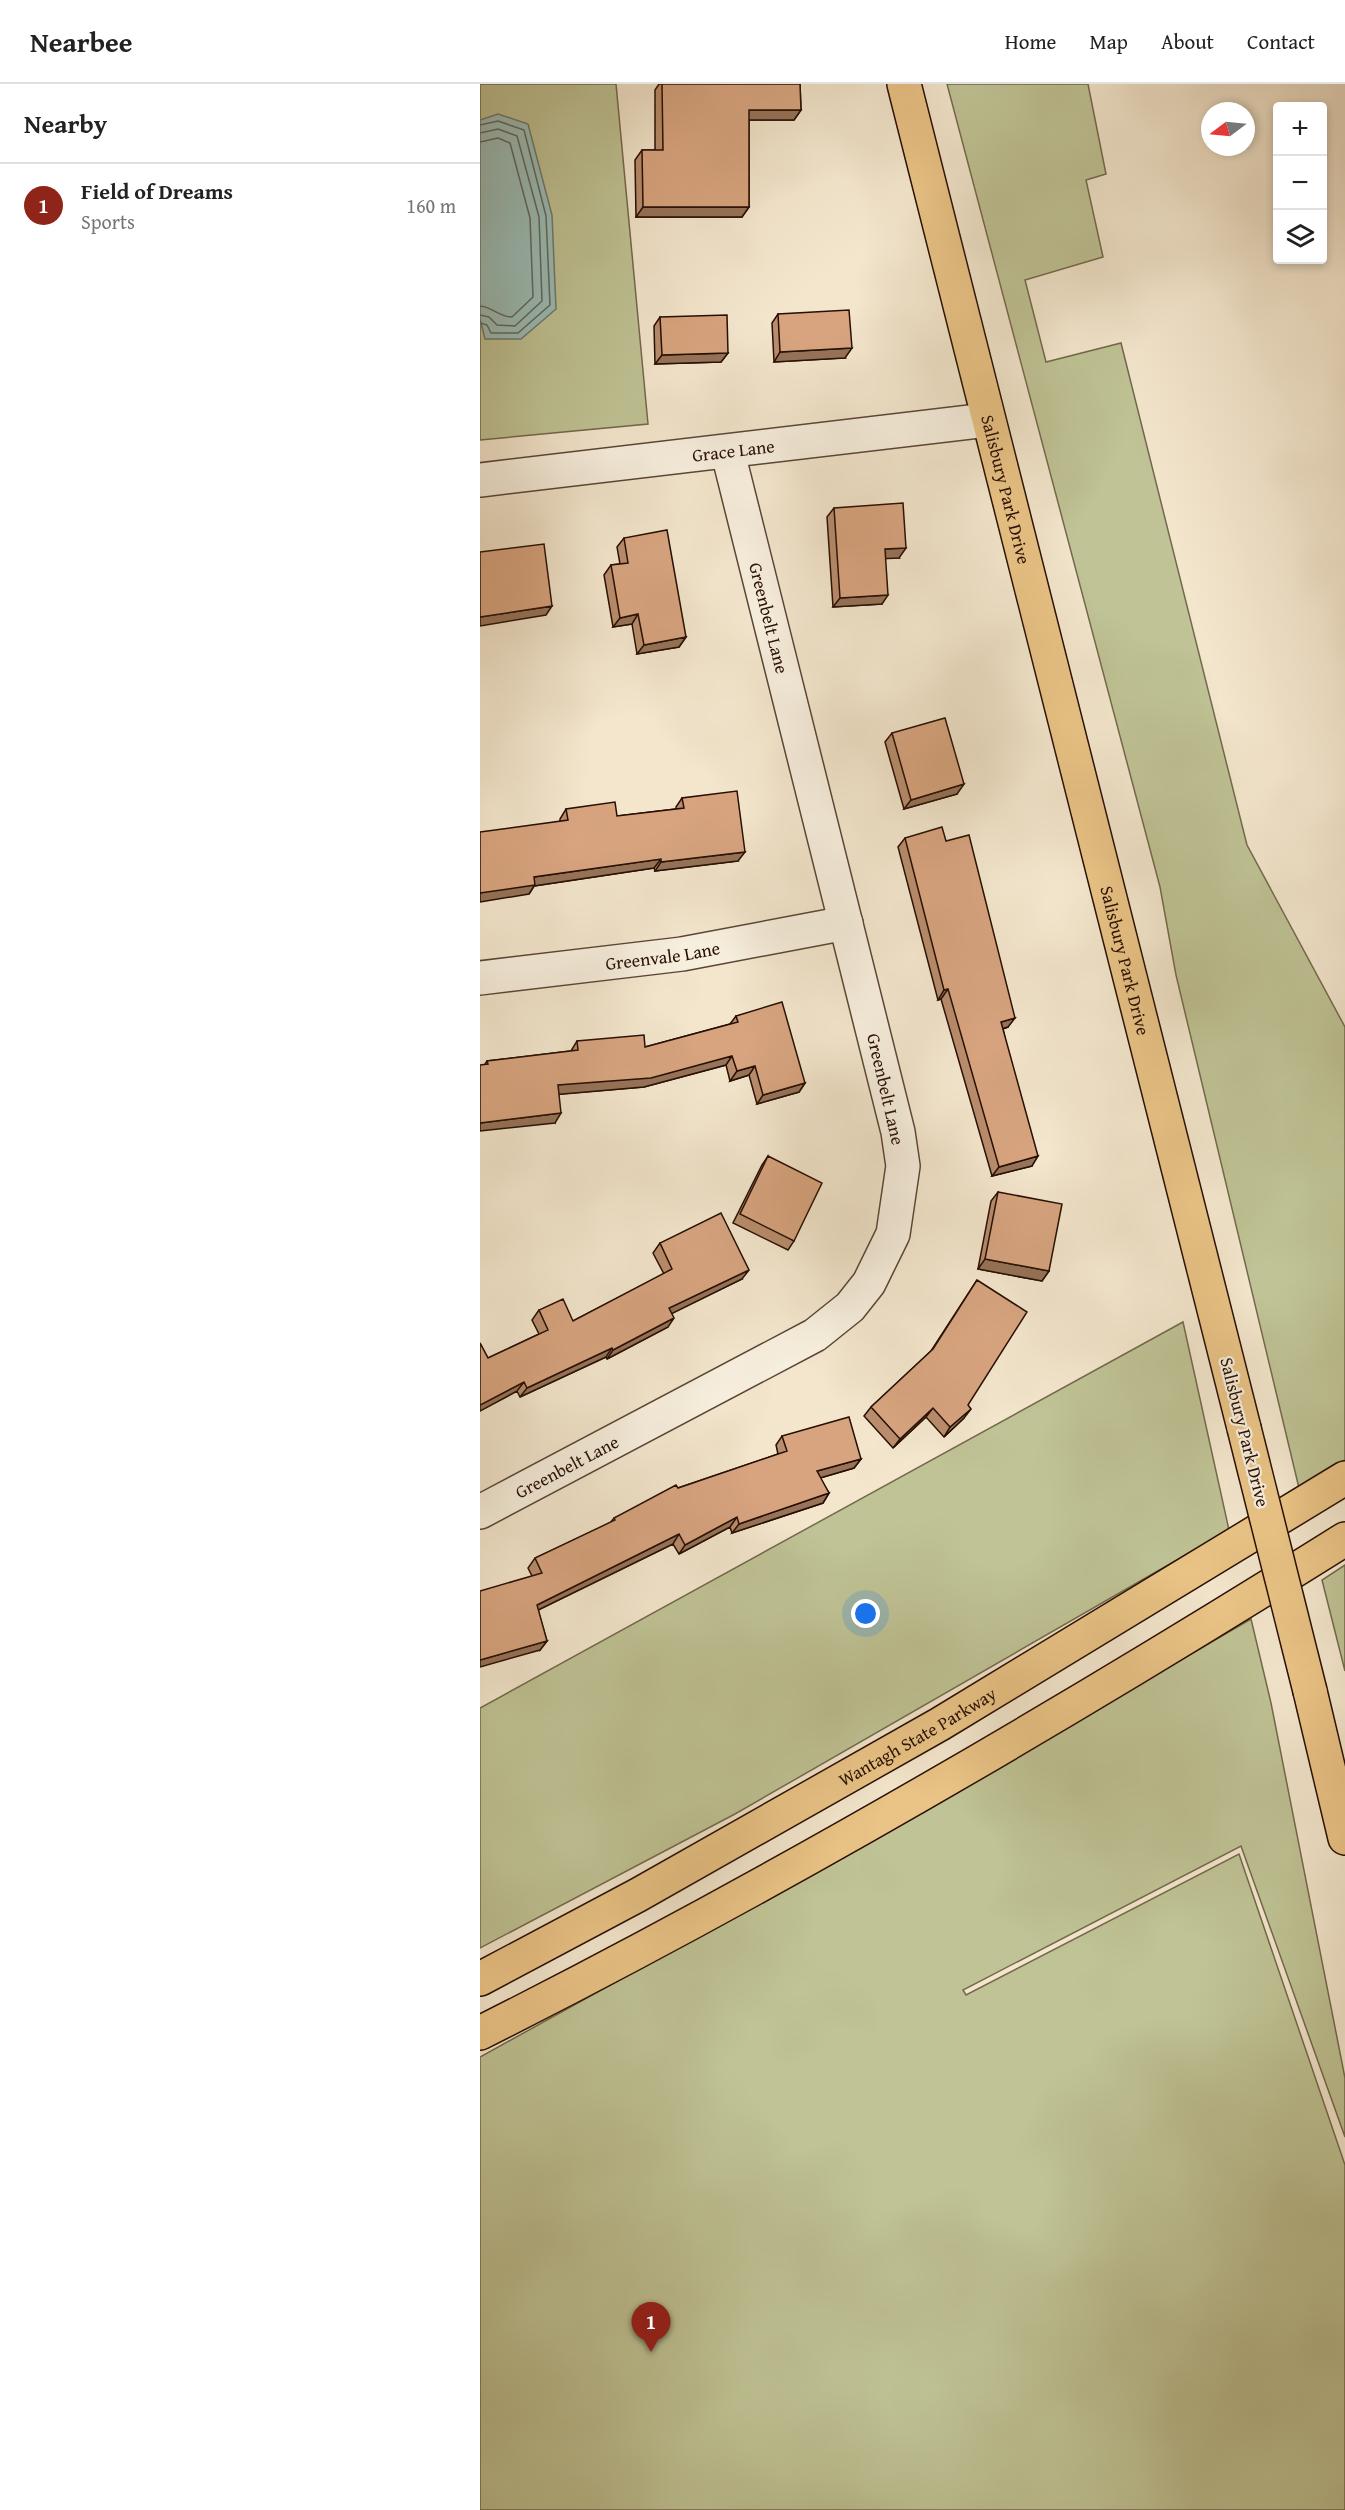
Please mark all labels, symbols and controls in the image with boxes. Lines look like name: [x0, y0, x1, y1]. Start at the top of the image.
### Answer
text: Nearbee: [30, 21, 133, 62]
text: Home: [1005, 26, 1056, 57]
text: Map: [1089, 26, 1128, 57]
text: About: [1161, 26, 1214, 57]
text: Contact: [1247, 26, 1315, 57]
north arrow: [1201, 102, 1255, 156]
map controls: [1273, 102, 1327, 264]
button: +: [1273, 102, 1327, 156]
text: Nearby: [24, 104, 107, 143]
button: −: [1273, 156, 1327, 210]
text: Field of Dreams: [81, 175, 233, 207]
text: 1: [38, 191, 49, 220]
text: 160 m: [406, 191, 456, 220]
text: Sports: [81, 207, 135, 236]
button: layers: [1273, 210, 1327, 264]
street label: Salisbury Park Drive: [975, 412, 1038, 567]
street label: Grace Lane: [691, 432, 776, 468]
street label: Greenbelt Lane: [742, 560, 796, 676]
street label: Salisbury Park Drive: [1094, 883, 1158, 1038]
street label: Greenvale Lane: [604, 934, 722, 976]
street label: Greenbelt Lane: [860, 1031, 912, 1147]
street label: Salisbury Park Drive: [1213, 1354, 1277, 1510]
street label: Greenbelt Lane: [510, 1428, 623, 1505]
your location: [851, 1599, 880, 1628]
street label: Wantagh State Parkway: [833, 1680, 1001, 1792]
pin: 1: [632, 2302, 670, 2352]

